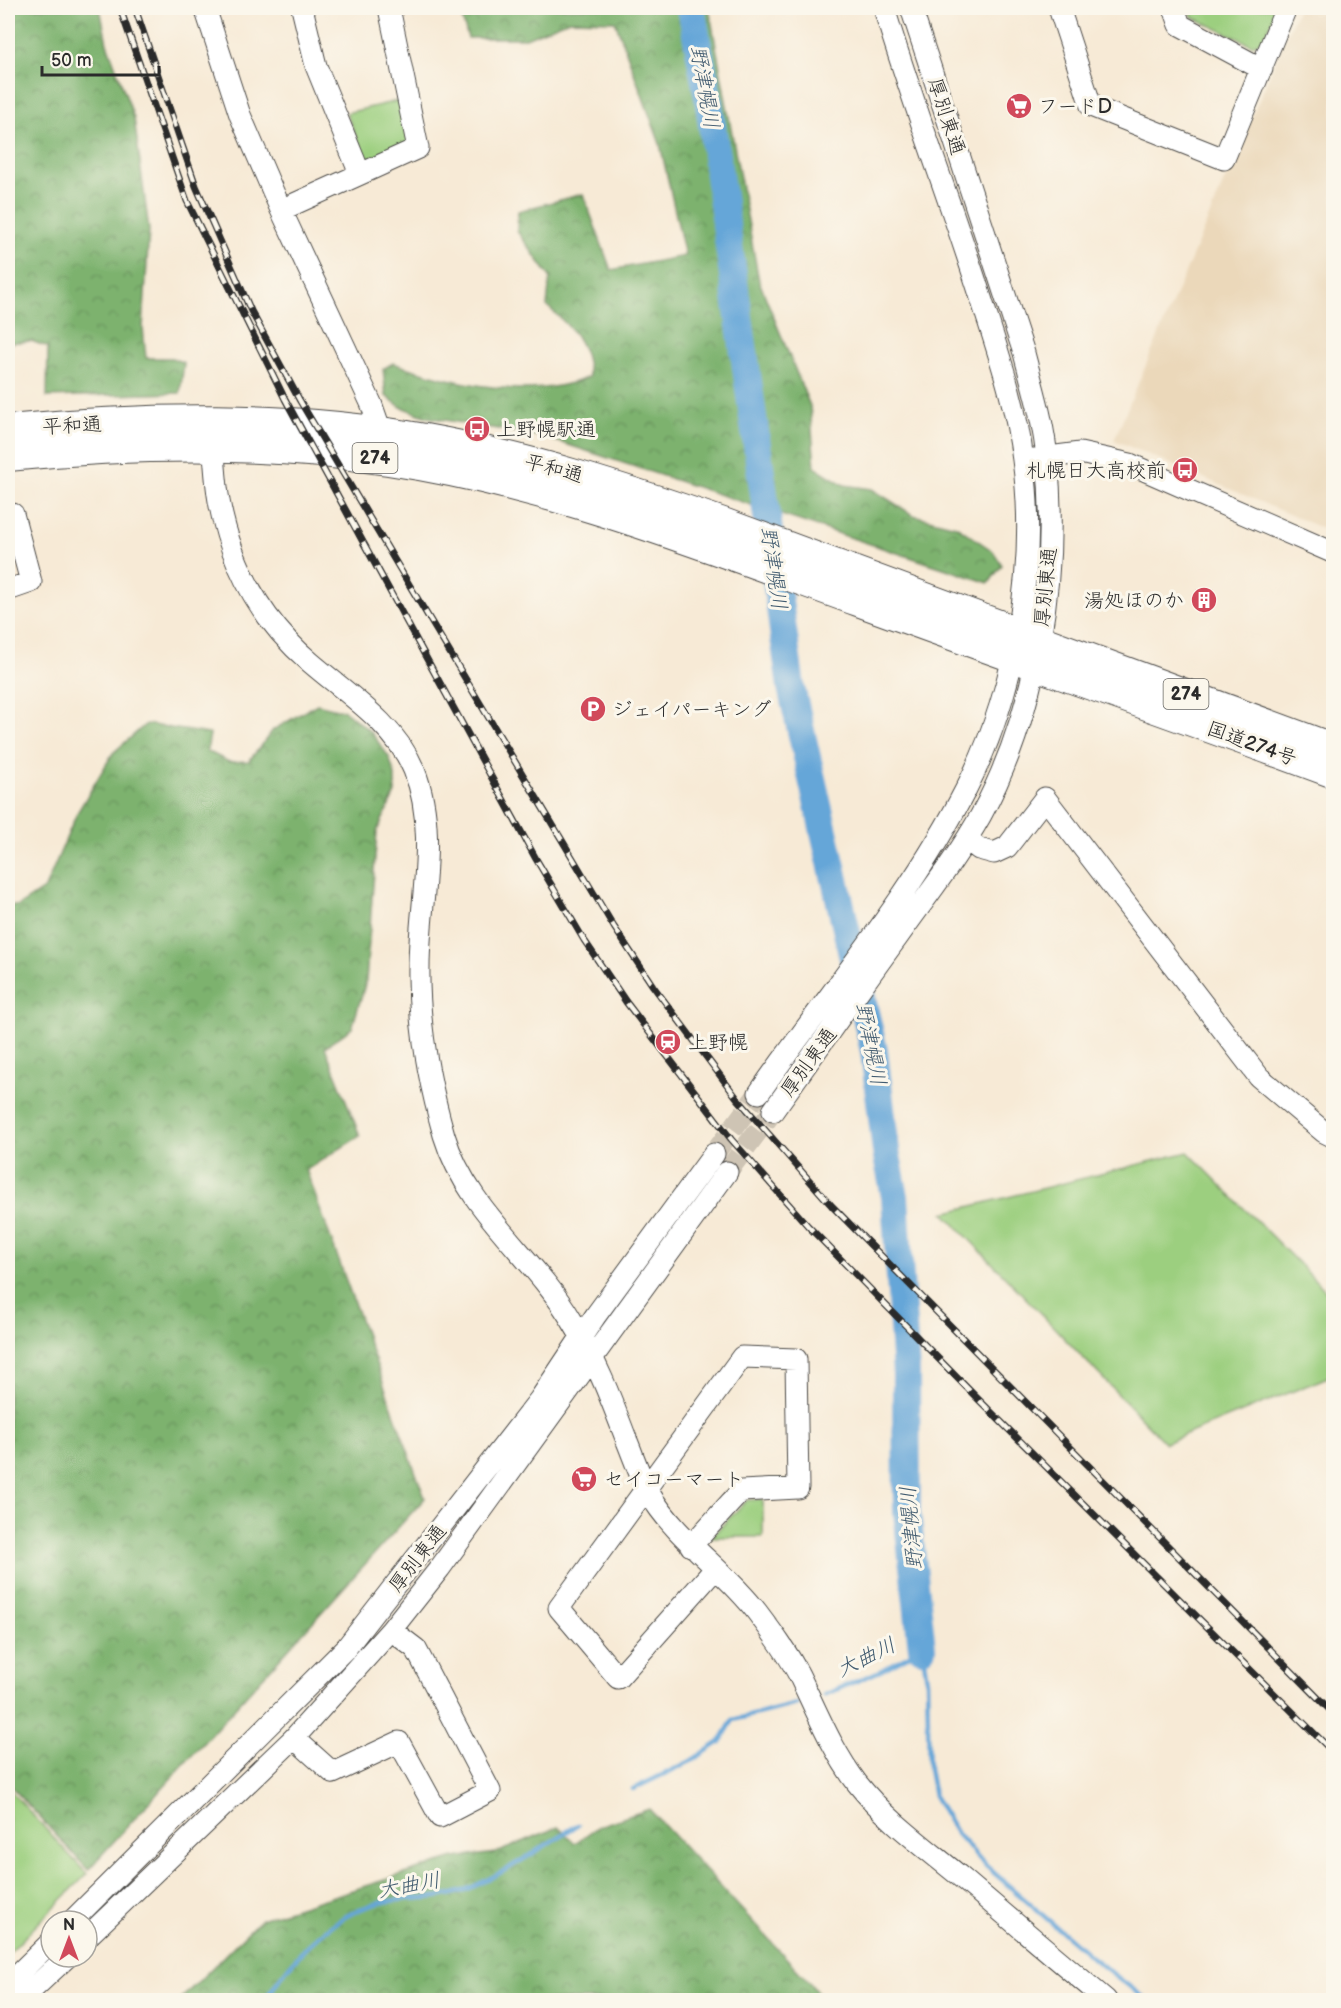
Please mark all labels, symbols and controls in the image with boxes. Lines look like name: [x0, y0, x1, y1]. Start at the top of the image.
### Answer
scale bar: [42, 39, 159, 77]
water label: 野津幌川: [685, 44, 724, 131]
text: 50 m: [51, 50, 92, 71]
street label: 厚別東通: [922, 75, 970, 158]
supermarket icon: フードD: [1004, 91, 1034, 121]
place label: フードD: [1038, 95, 1112, 119]
street label: 平和通: [41, 412, 103, 440]
bus stop icon: 上野幌駅通: [462, 414, 492, 444]
place label: 上野幌駅通: [496, 418, 596, 442]
road number: 274: [352, 443, 398, 473]
street label: 平和通: [522, 450, 586, 488]
bus stop icon: 札幌日大高校前: [1170, 455, 1200, 485]
place label: 札幌日大高校前: [1026, 459, 1166, 483]
water label: 野津幌川: [755, 525, 792, 611]
street label: 厚別東通: [1030, 546, 1062, 628]
building icon: 湯処ほのか: [1189, 585, 1219, 615]
place label: 湯処ほのか: [1084, 589, 1184, 613]
road number: 274: [1164, 679, 1208, 709]
parking icon: ジェイパーキング: [578, 694, 608, 724]
place label: ジェイパーキング: [612, 698, 772, 722]
street label: 国道274号: [1203, 717, 1300, 771]
water label: 野津幌川: [850, 1000, 891, 1088]
street label: 厚別東通: [776, 1023, 842, 1102]
station icon: 上野幌: [653, 1027, 683, 1057]
place label: 上野幌: [688, 1031, 748, 1055]
supermarket icon: セイコーマート: [569, 1464, 599, 1494]
place label: セイコーマート: [604, 1468, 744, 1492]
water label: 野津幌川: [895, 1485, 928, 1571]
street label: 厚別東通: [384, 1520, 452, 1598]
water label: 大曲川: [832, 1632, 900, 1682]
water label: 大曲川: [376, 1868, 442, 1903]
north arrow: [39, 1909, 99, 1969]
text: N: [63, 1916, 75, 1935]

